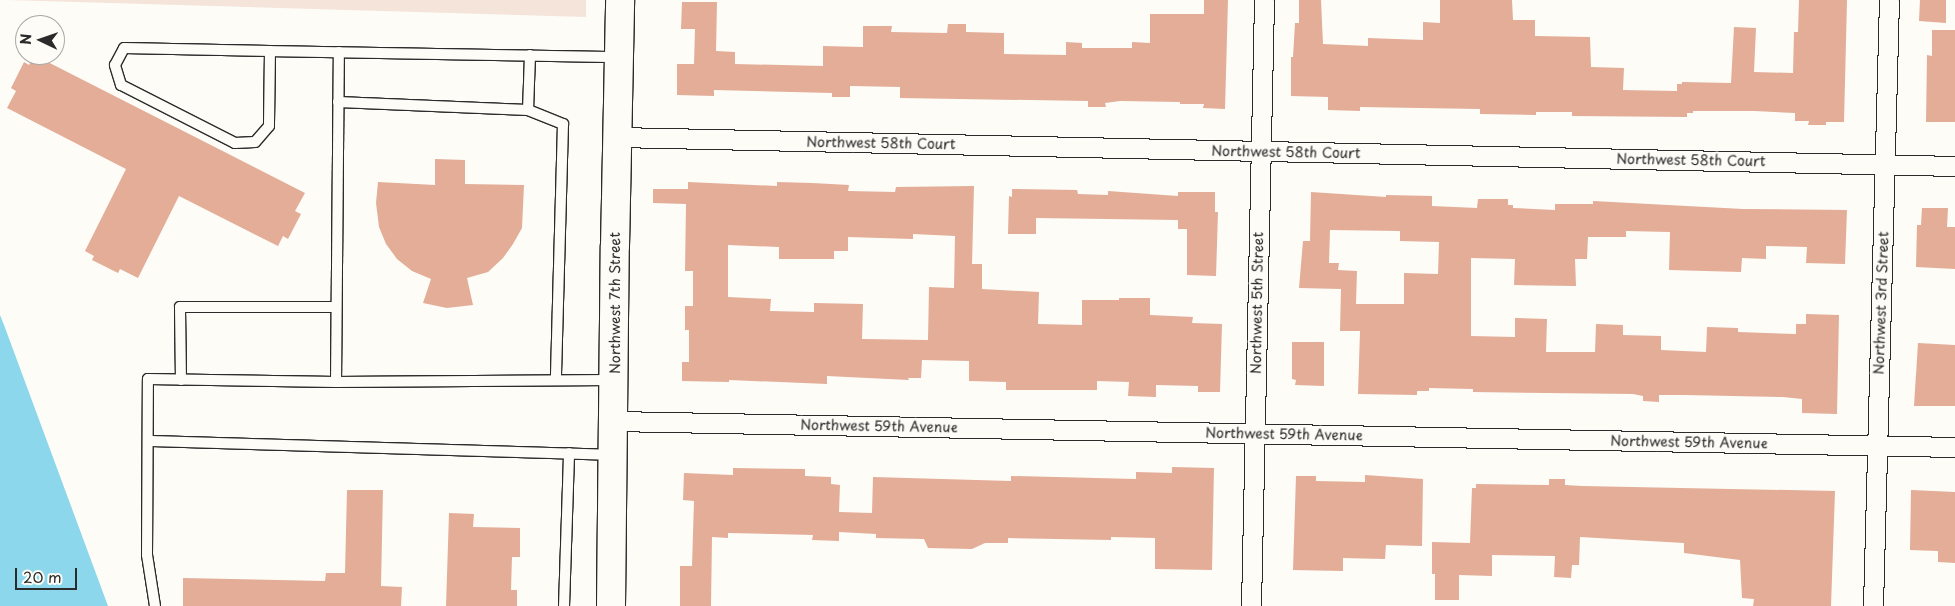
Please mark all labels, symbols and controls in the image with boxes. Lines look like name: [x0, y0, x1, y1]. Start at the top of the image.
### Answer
north arrow: [15, 15, 65, 65]
text: N: [15, 33, 36, 45]
street label: Northwest 58th Court: [806, 133, 956, 153]
street label: Northwest 58th Court: [1211, 142, 1361, 162]
street label: Northwest 58th Court: [1616, 150, 1766, 170]
street label: Northwest 5th Street: [1247, 231, 1267, 375]
street label: Northwest 3rd Street: [1870, 231, 1892, 375]
street label: Northwest 7th Street: [607, 232, 623, 374]
street label: Northwest 59th Avenue: [800, 416, 958, 436]
street label: Northwest 59th Avenue: [1205, 424, 1363, 444]
street label: Northwest 59th Avenue: [1610, 432, 1768, 452]
scale bar: [18, 558, 80, 590]
text: 20 m: [23, 565, 62, 588]

